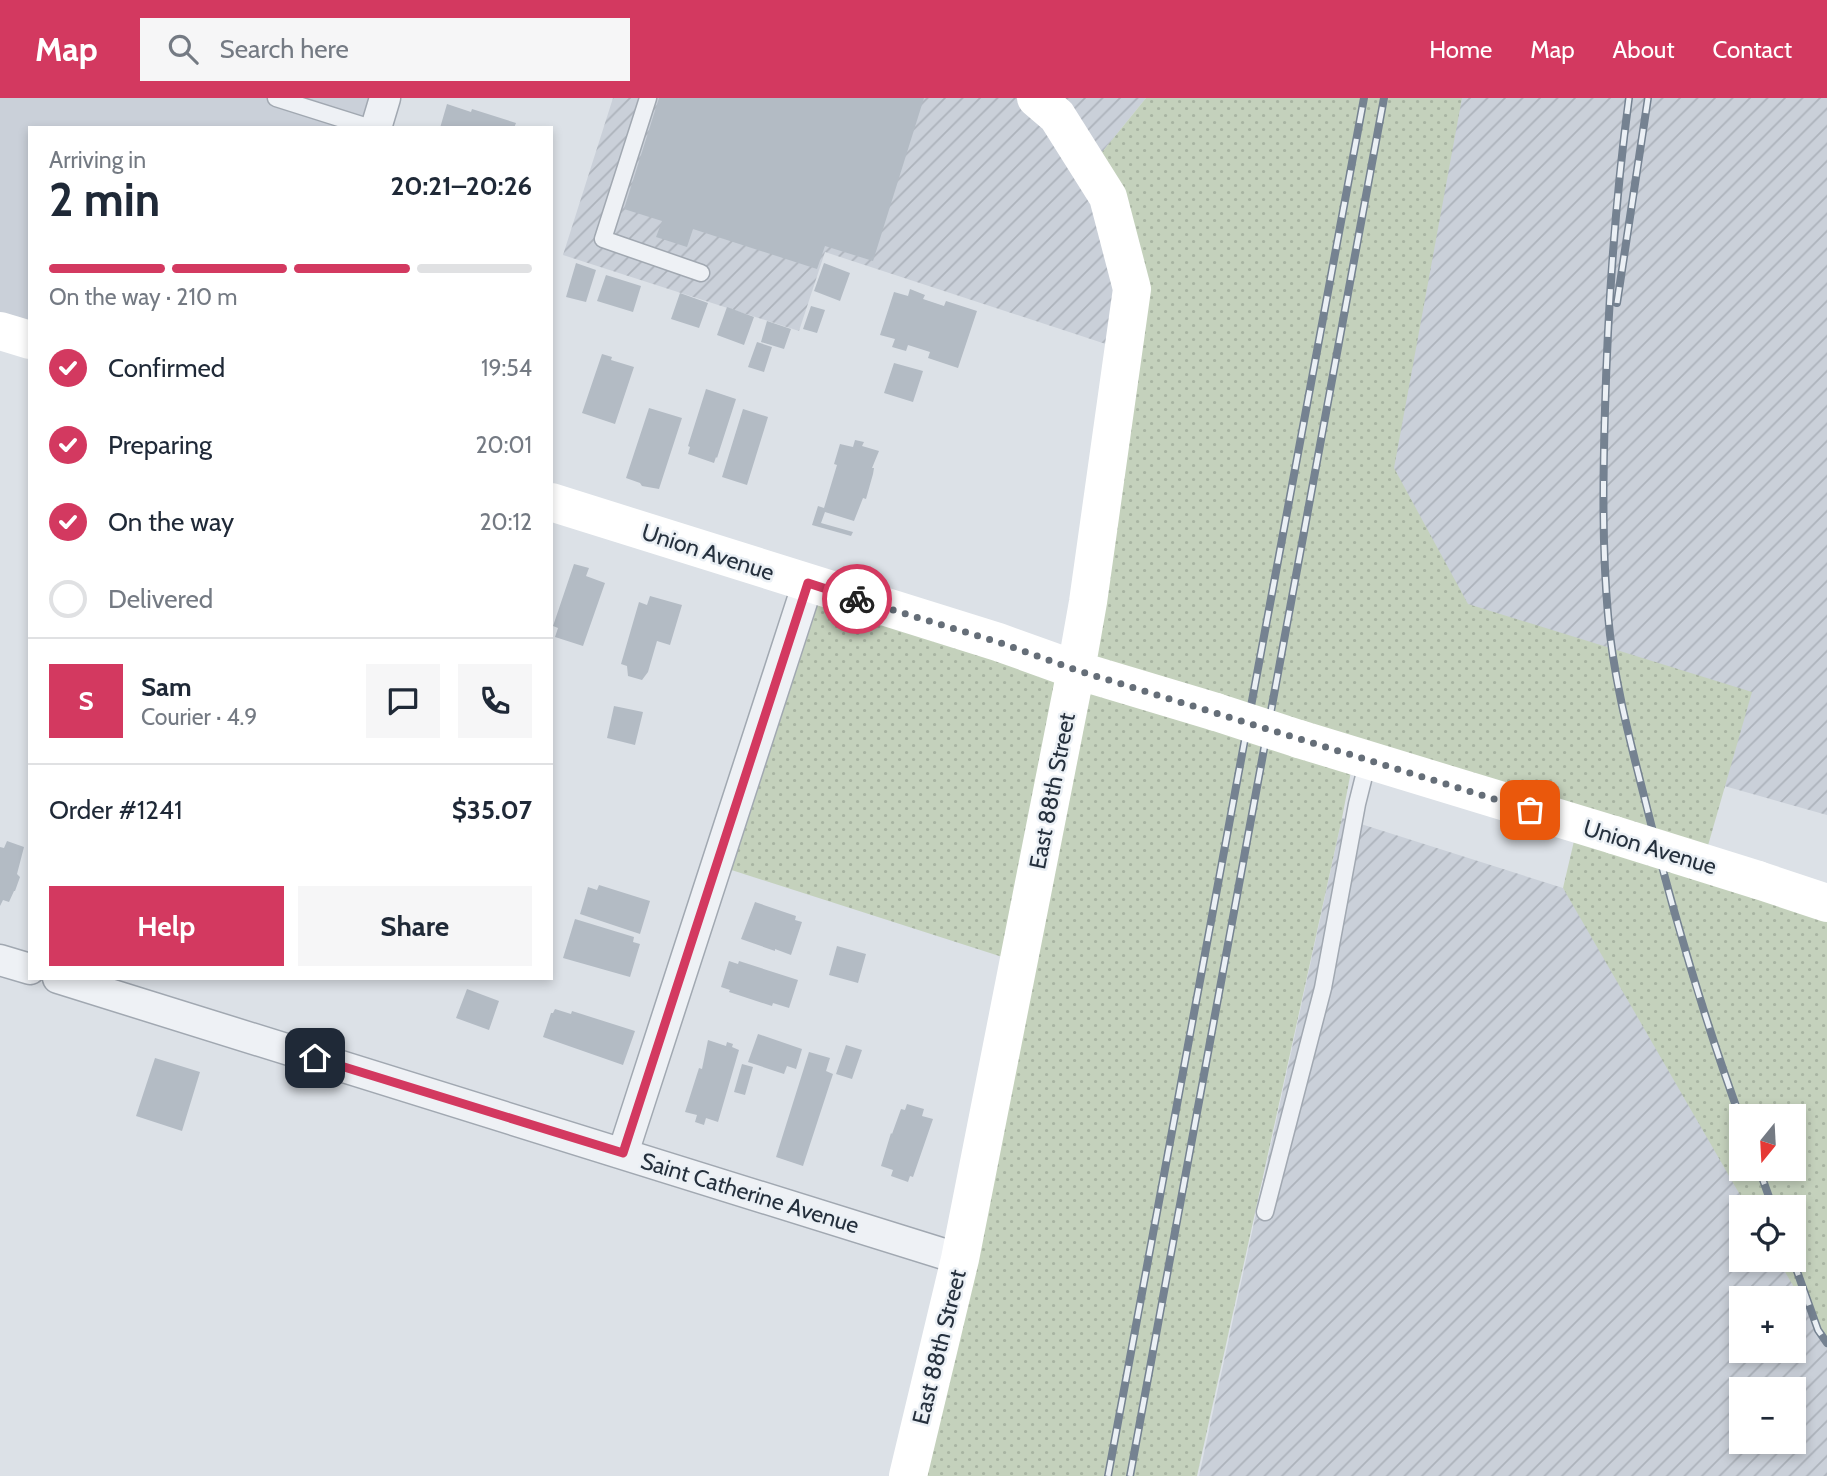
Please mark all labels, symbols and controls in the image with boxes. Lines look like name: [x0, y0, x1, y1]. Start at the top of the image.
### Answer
search box: [140, 18, 630, 81]
text: Map: [35, 29, 98, 69]
icon: search: [164, 30, 202, 68]
text: Search here: [220, 33, 349, 65]
text: Home: [1429, 35, 1492, 64]
text: Map: [1530, 35, 1575, 64]
text: About: [1613, 35, 1675, 64]
text: Contact: [1713, 35, 1792, 64]
text: Arriving in: [49, 146, 146, 174]
text: 20:21–20:26: [390, 170, 532, 202]
text: 2 min: [49, 172, 160, 228]
text: On the way · 210 m: [49, 283, 237, 311]
icon: check: [49, 349, 87, 387]
text: Confirmed: [108, 352, 225, 384]
text: 19:54: [481, 354, 532, 382]
icon: check: [49, 426, 87, 464]
text: Preparing: [108, 429, 212, 461]
text: 20:01: [476, 431, 532, 459]
icon: check: [49, 503, 87, 541]
text: On the way: [108, 506, 234, 538]
text: 20:12: [480, 508, 532, 536]
street label: Union Avenue: [638, 517, 778, 587]
courier: [822, 564, 892, 634]
icon: bike: [838, 580, 876, 618]
text: Delivered: [108, 583, 213, 615]
button: chat: [366, 664, 440, 738]
button: phone: [458, 664, 532, 738]
text: Sam: [141, 671, 192, 703]
text: S: [78, 685, 94, 717]
text: Courier · 4.9: [141, 703, 257, 731]
street label: East 88th Street: [1023, 710, 1081, 872]
pin: [1500, 780, 1560, 840]
icon: bag: [1511, 791, 1549, 829]
text: Order #1241: [49, 794, 182, 826]
text: $35.07: [452, 794, 532, 826]
street label: Union Avenue: [1580, 813, 1720, 881]
button: Help: [49, 886, 284, 966]
button: Share: [298, 886, 532, 966]
pin: [285, 1028, 345, 1088]
icon: home: [296, 1039, 334, 1077]
north arrow: [1729, 1104, 1806, 1181]
map controls: [1729, 1104, 1806, 1454]
street label: Saint Catherine Avenue: [637, 1146, 863, 1240]
button: locate: [1729, 1195, 1806, 1272]
street label: East 88th Street: [906, 1266, 972, 1427]
button: +: [1729, 1286, 1806, 1363]
button: −: [1729, 1377, 1806, 1454]

